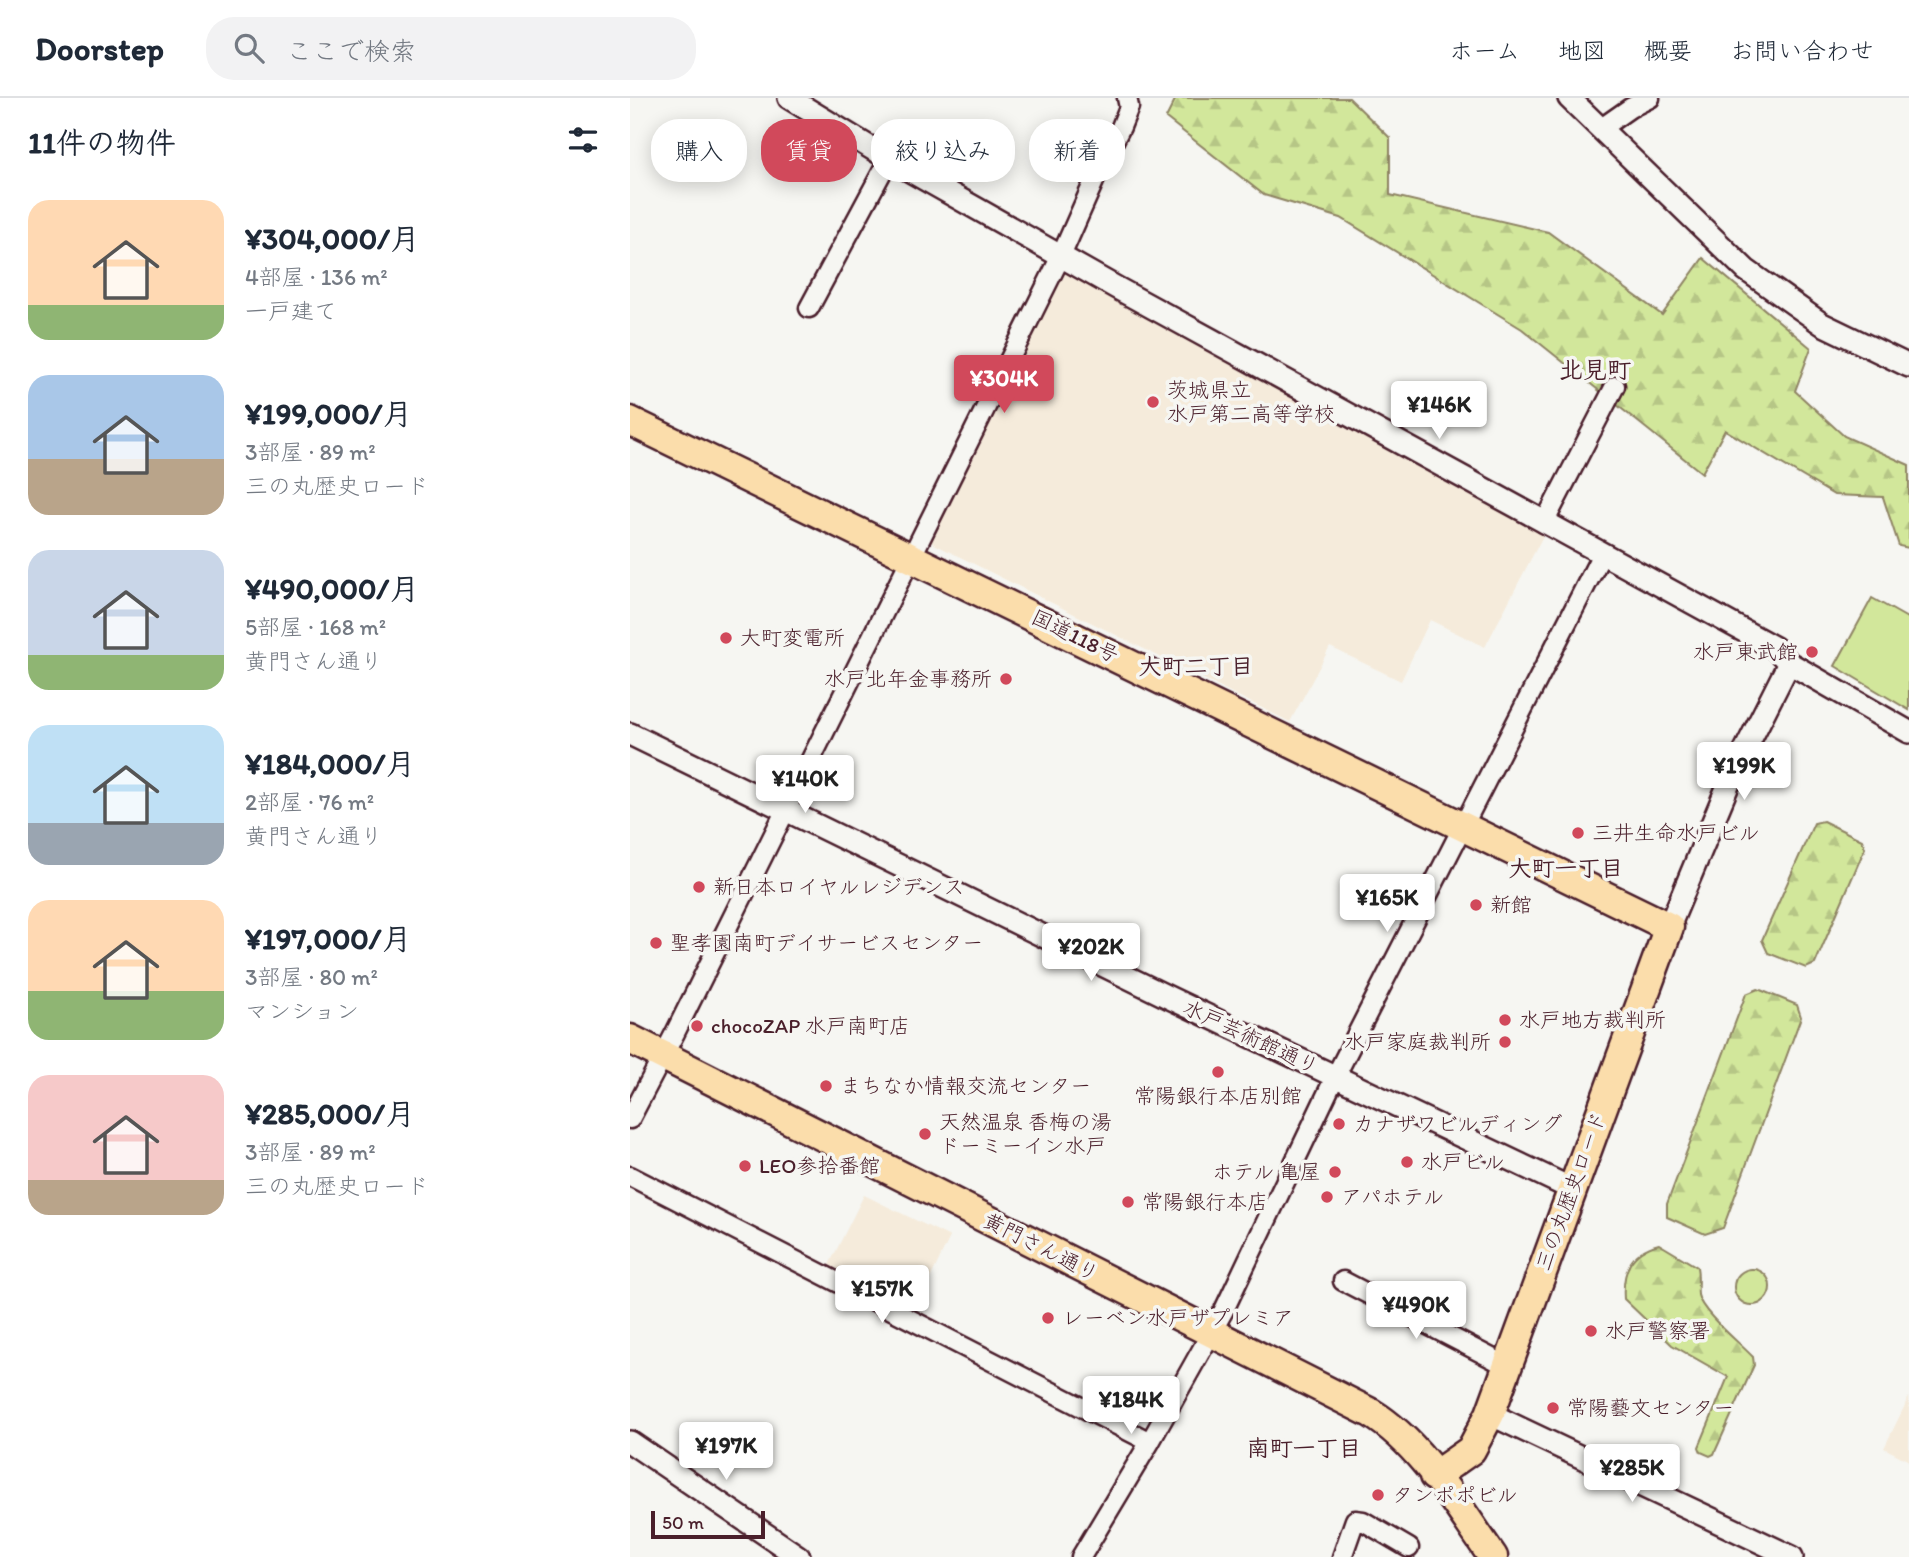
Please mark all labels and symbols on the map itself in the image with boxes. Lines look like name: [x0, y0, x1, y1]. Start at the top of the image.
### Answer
district label: 北見町: [1559, 355, 1631, 384]
pin: ¥304K: [955, 356, 1053, 415]
place label: 茨城県立 水戸第二高等学校: [1167, 377, 1335, 426]
pin: ¥146K: [1390, 382, 1488, 441]
marker: 茨城県立 水戸第二高等学校: [1145, 394, 1161, 410]
street label: 国道118号: [1027, 604, 1123, 667]
place label: 大町変電所: [740, 625, 845, 650]
marker: 大町変電所: [718, 630, 734, 646]
place label: 水戸東武館: [1693, 639, 1798, 664]
marker: 水戸東武館: [1804, 644, 1820, 660]
district label: 大町二丁目: [1139, 652, 1254, 680]
place label: 水戸北年金事務所: [824, 666, 992, 691]
marker: 水戸北年金事務所: [998, 671, 1014, 687]
pin: ¥199K: [1695, 742, 1793, 802]
pin: ¥140K: [756, 756, 854, 815]
place label: 三井生命水戸ビル: [1592, 820, 1760, 845]
marker: 三井生命水戸ビル: [1570, 825, 1586, 841]
district label: 大町一丁目: [1509, 854, 1624, 882]
place label: 新日本ロイヤルレジデンス: [713, 874, 965, 899]
pin: ¥165K: [1338, 874, 1436, 934]
marker: 新日本ロイヤルレジデンス: [691, 879, 707, 895]
place label: 新館: [1490, 892, 1532, 917]
marker: 新館: [1468, 897, 1484, 913]
pin: ¥202K: [1042, 924, 1140, 983]
place label: 聖孝園南町デイサービスセンター: [670, 930, 983, 955]
marker: 聖孝園南町デイサービスセンター: [648, 935, 664, 951]
street label: 水戸芸術館通り: [1179, 994, 1323, 1079]
place label: 水戸地方裁判所: [1519, 1007, 1666, 1032]
marker: 水戸地方裁判所: [1497, 1012, 1513, 1028]
place label: chocoZAP 水戸南町店: [711, 1013, 910, 1038]
marker: chocoZAP 水戸南町店: [689, 1018, 705, 1034]
place label: 水戸家庭裁判所: [1344, 1029, 1491, 1054]
marker: 水戸家庭裁判所: [1497, 1034, 1513, 1050]
marker: 常陽銀行本店別館: [1210, 1064, 1226, 1080]
place label: まちなか情報交流センター: [840, 1073, 1091, 1098]
marker: まちなか情報交流センター: [818, 1078, 834, 1094]
place label: 常陽銀行本店別館: [1134, 1083, 1302, 1108]
street label: 三の丸歴史ロード: [1530, 1108, 1611, 1274]
place label: 天然温泉 香梅の湯 ドーミーイン水戸: [939, 1109, 1112, 1158]
place label: カナザワビルディング: [1353, 1111, 1563, 1136]
marker: カナザワビルディング: [1331, 1116, 1347, 1132]
marker: 天然温泉 香梅の湯 ドーミーイン水戸: [917, 1126, 933, 1142]
place label: 水戸ビル: [1421, 1149, 1505, 1174]
place label: LEO参拾番館: [759, 1153, 880, 1178]
marker: 水戸ビル: [1399, 1154, 1415, 1170]
marker: LEO参拾番館: [737, 1158, 753, 1174]
place label: ホテル 亀屋: [1212, 1159, 1321, 1184]
marker: ホテル 亀屋: [1327, 1164, 1343, 1180]
place label: アパホテル: [1341, 1184, 1444, 1209]
place label: 常陽銀行本店: [1142, 1189, 1268, 1214]
marker: アパホテル: [1319, 1189, 1335, 1205]
marker: 常陽銀行本店: [1120, 1194, 1136, 1210]
street label: 黄門さん通り: [979, 1207, 1103, 1286]
pin: ¥157K: [833, 1266, 931, 1325]
pin: ¥490K: [1367, 1282, 1465, 1341]
place label: レーベン水戸ザプレミア: [1062, 1305, 1294, 1330]
marker: レーベン水戸ザプレミア: [1040, 1310, 1056, 1326]
place label: 水戸警察署: [1605, 1318, 1710, 1343]
marker: 水戸警察署: [1583, 1323, 1599, 1339]
pin: ¥184K: [1082, 1376, 1180, 1436]
place label: 常陽藝文センター: [1567, 1395, 1734, 1420]
marker: 常陽藝文センター: [1545, 1400, 1561, 1416]
pin: ¥197K: [677, 1422, 775, 1482]
district label: 南町一丁目: [1247, 1434, 1362, 1462]
pin: ¥285K: [1583, 1444, 1681, 1504]
place label: タンポポビル: [1392, 1482, 1518, 1507]
marker: タンポポビル: [1370, 1487, 1386, 1503]
scale bar: [651, 1508, 765, 1540]

